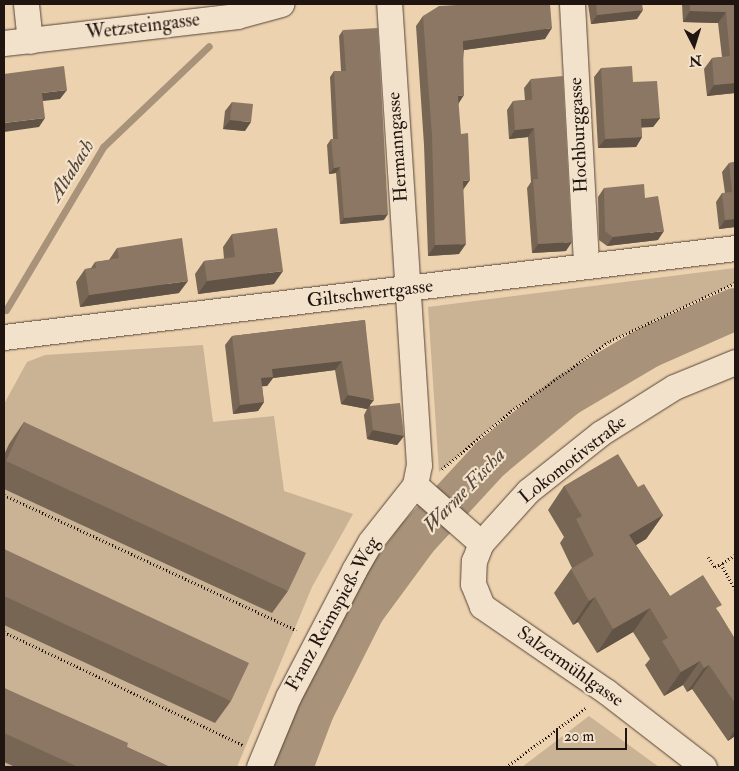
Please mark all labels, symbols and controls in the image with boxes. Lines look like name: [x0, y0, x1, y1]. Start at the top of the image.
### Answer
street label: Wetzsteingasse: [85, 9, 201, 45]
north arrow: [669, 20, 719, 70]
text: N: [688, 51, 702, 69]
street label: Hochburggasse: [565, 77, 593, 193]
street label: Hermanngasse: [383, 91, 413, 203]
water label: Altabach: [43, 135, 99, 205]
street label: Giltschwertgasse: [306, 275, 434, 313]
street label: Lokomotivstraße: [515, 411, 631, 509]
water label: Warme Fischa: [418, 443, 510, 537]
street label: Franz Reimspieß-Weg: [281, 533, 385, 695]
street label: Salzermühlgasse: [512, 622, 628, 712]
scale bar: [559, 718, 630, 750]
text: 20 m: [564, 727, 594, 746]

